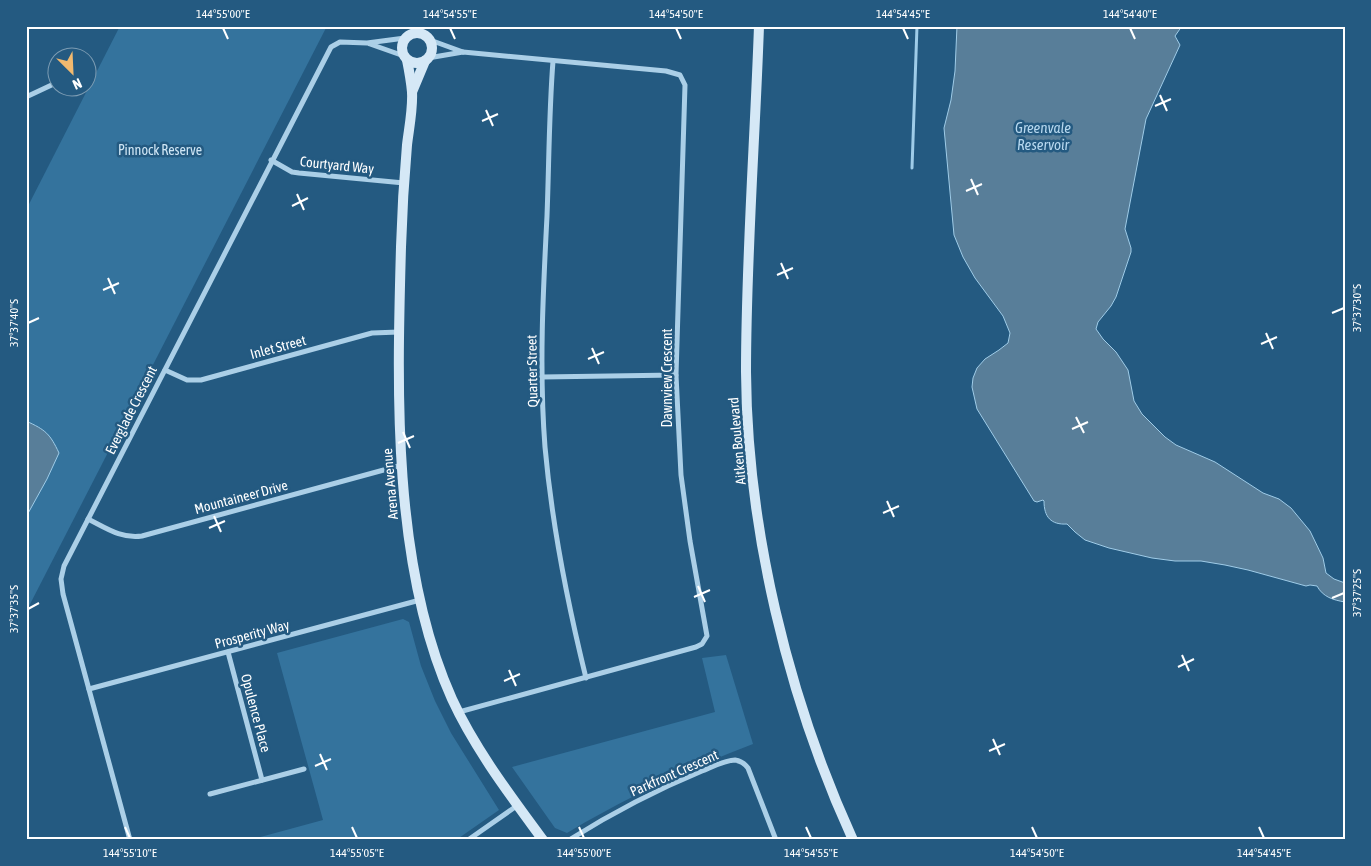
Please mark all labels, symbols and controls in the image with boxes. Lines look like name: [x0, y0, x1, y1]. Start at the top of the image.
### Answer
text: 144°55'00"E: [196, 7, 250, 21]
text: 144°54'55"E: [423, 7, 477, 21]
text: 144°54'50"E: [649, 7, 703, 21]
text: 144°54'45"E: [876, 7, 930, 21]
text: 144°54'40"E: [1103, 7, 1157, 21]
north arrow: [48, 48, 98, 98]
text: N: [70, 75, 84, 93]
water label: Greenvale Reservoir: [1015, 119, 1071, 153]
park label: Pinnock Reserve: [118, 142, 202, 158]
street label: Courtyard Way: [299, 153, 375, 177]
text: 37°37'30"S: [1350, 284, 1364, 332]
text: 37°37'40"S: [7, 299, 21, 347]
street label: Dawnview Crescent: [659, 328, 675, 428]
street label: Inlet Street: [248, 332, 308, 362]
street label: Quarter Street: [523, 335, 541, 407]
street label: Everglade Crescent: [102, 363, 160, 457]
street label: Aitken Boulevard: [725, 397, 749, 485]
street label: Arena Avenue: [379, 448, 401, 520]
street label: Mountaineer Drive: [193, 477, 289, 517]
text: 37°37'25"S: [1350, 569, 1364, 617]
text: 37°37'35"S: [7, 585, 21, 633]
street label: Prosperity Way: [213, 616, 291, 652]
street label: Opulence Place: [238, 672, 274, 754]
street label: Parkfront Crescent: [627, 746, 721, 800]
text: 144°55'10"E: [103, 846, 157, 860]
text: 144°55'05"E: [330, 846, 384, 860]
text: 144°55'00"E: [557, 846, 611, 860]
text: 144°54'55"E: [784, 846, 838, 860]
text: 144°54'50"E: [1010, 846, 1064, 860]
text: 144°54'45"E: [1237, 846, 1291, 860]

